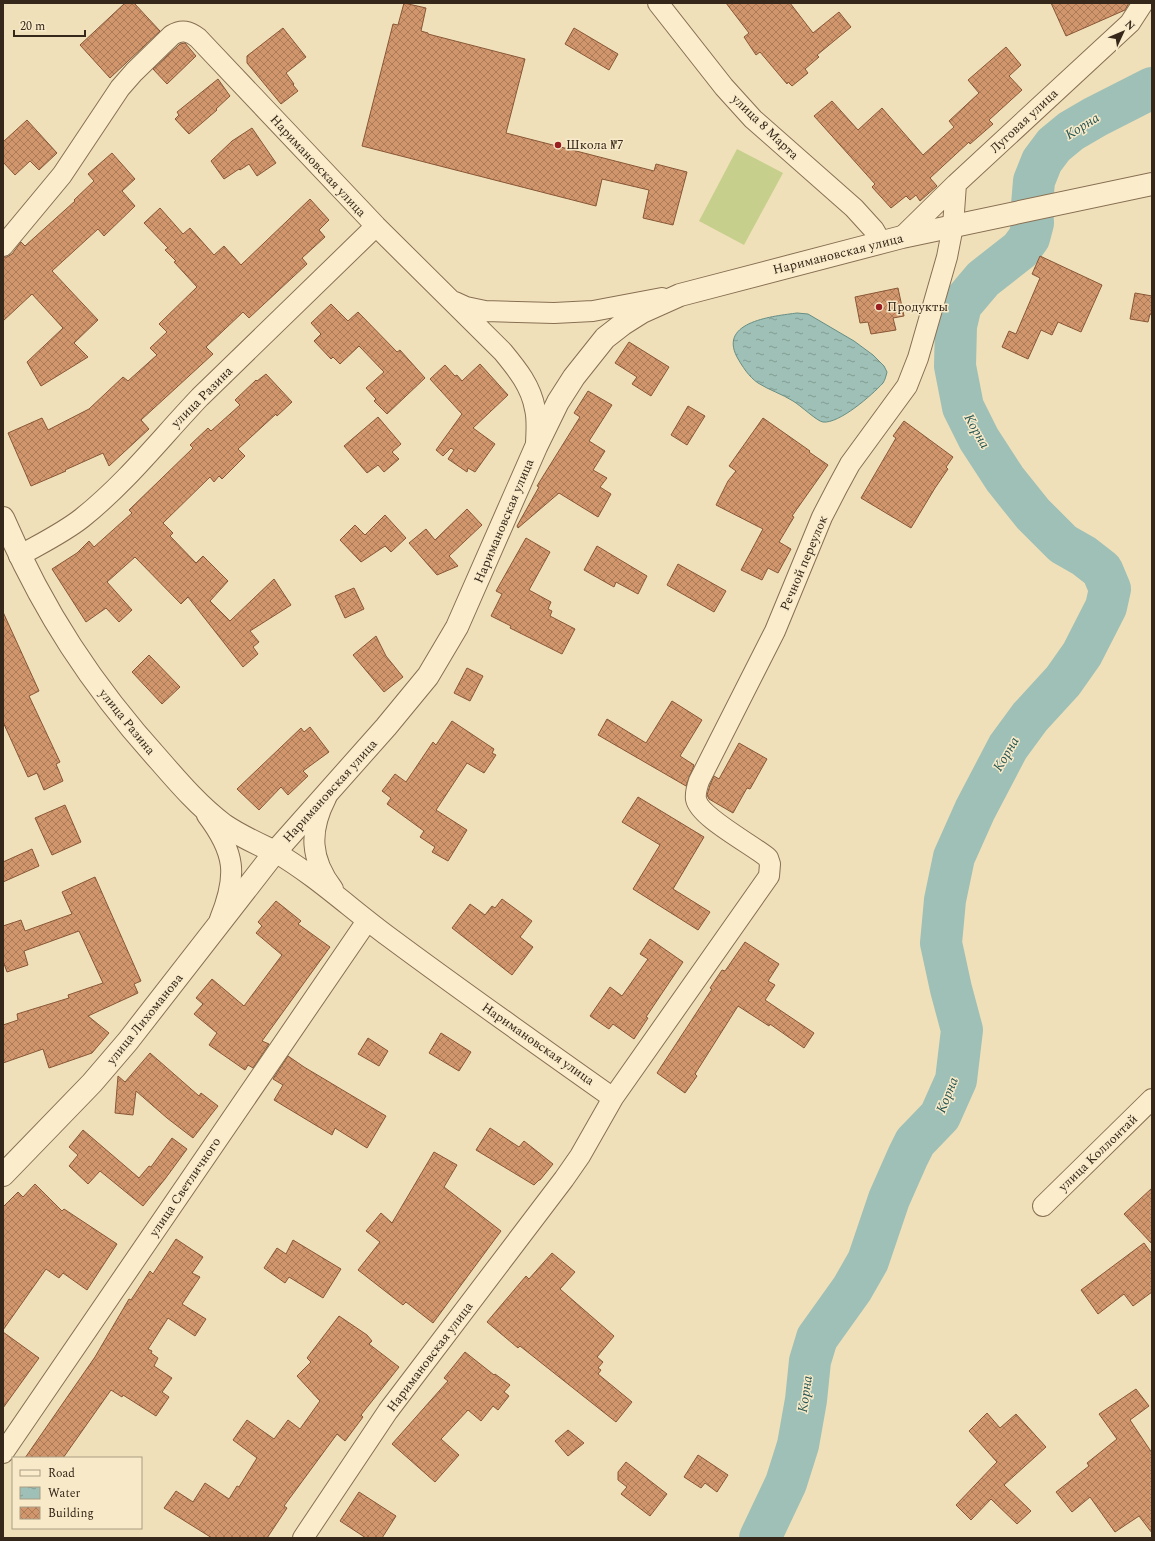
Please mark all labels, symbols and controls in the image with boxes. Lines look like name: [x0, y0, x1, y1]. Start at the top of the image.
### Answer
scale bar: [14, 12, 85, 38]
north arrow: [1103, 12, 1143, 52]
text: N: [1121, 16, 1139, 35]
text: 20 m: [20, 17, 45, 36]
street label: Луговая улица: [985, 84, 1063, 158]
street label: улица 8 Марта: [726, 89, 804, 165]
water label: Корна: [1061, 107, 1103, 145]
street label: Наримановская улица: [265, 110, 371, 222]
place label: Школа №7: [566, 135, 623, 155]
marker: Школа №7: [553, 140, 563, 150]
street label: Наримановская улица: [771, 228, 906, 280]
place label: Продукты: [887, 297, 948, 317]
marker: Продукты: [874, 302, 884, 312]
street label: улица Разина: [166, 361, 238, 433]
water label: Корна: [959, 410, 995, 452]
street label: Наримановская улица: [469, 455, 540, 586]
street label: Речной переулок: [775, 512, 833, 614]
street label: улица Разина: [93, 684, 160, 760]
water label: Корна: [988, 733, 1024, 775]
street label: Наримановская улица: [278, 734, 383, 847]
street label: улица Лихоманова: [101, 969, 189, 1070]
street label: Наримановская улица: [477, 997, 599, 1091]
water label: Корна: [930, 1074, 964, 1116]
street label: улица Коллонтай: [1053, 1110, 1142, 1197]
street label: улица Светличного: [144, 1133, 226, 1242]
street label: Наримановская улица: [382, 1297, 479, 1416]
water label: Корна: [792, 1374, 818, 1414]
legend: [12, 1457, 142, 1529]
text: Road: [48, 1464, 75, 1483]
text: Water: [48, 1484, 80, 1503]
text: Building: [48, 1504, 94, 1523]

